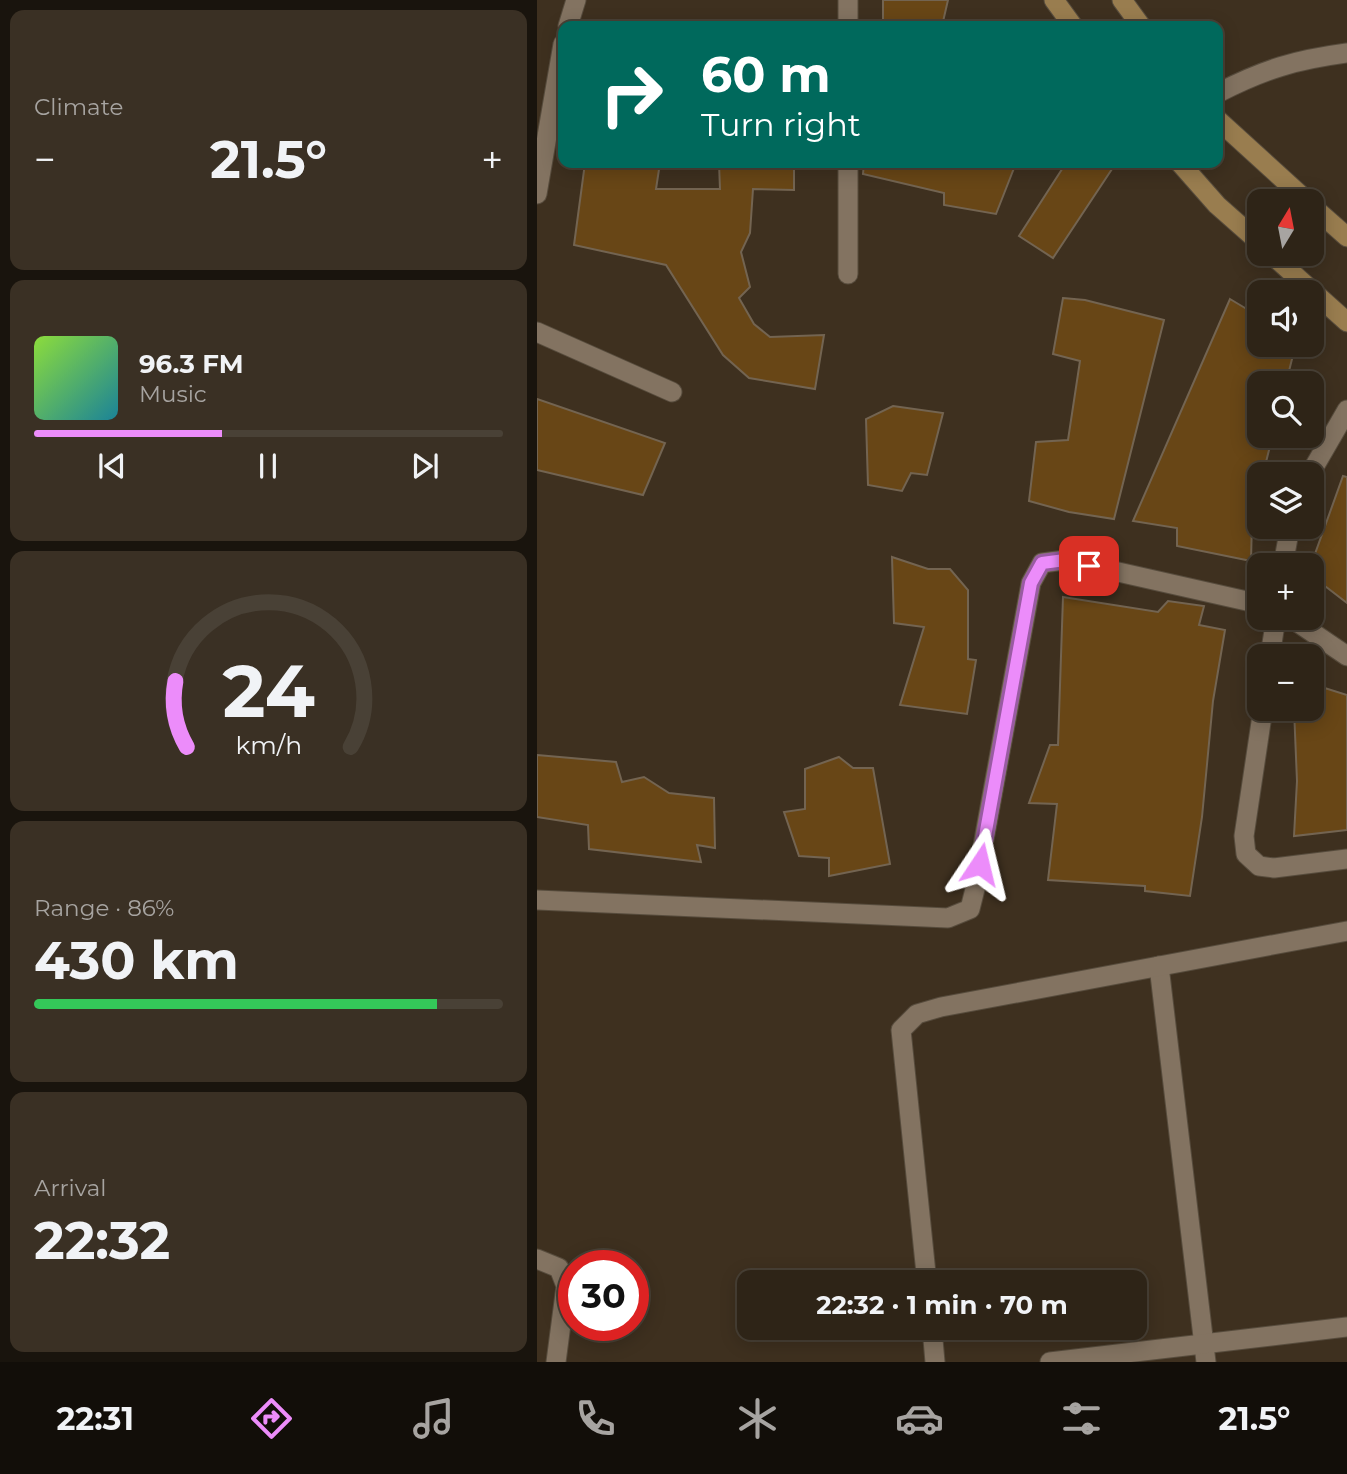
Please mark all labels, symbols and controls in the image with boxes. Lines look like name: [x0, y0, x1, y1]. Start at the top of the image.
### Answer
text: 60 m: [701, 45, 831, 104]
icon: right: [586, 49, 677, 140]
text: Climate: [34, 93, 123, 121]
text: Turn right: [701, 105, 861, 144]
text: 21.5°: [210, 128, 327, 191]
text: −: [34, 136, 56, 183]
text: +: [481, 136, 503, 183]
north arrow: [1247, 189, 1325, 266]
map controls: [1247, 189, 1324, 721]
button: sound: [1247, 280, 1324, 357]
text: 96.3 FM: [139, 348, 244, 380]
button: search: [1247, 371, 1324, 448]
text: Music: [139, 380, 207, 408]
icon: previous: [93, 447, 131, 485]
icon: pause: [249, 447, 287, 485]
icon: next: [406, 447, 444, 485]
button: layers: [1247, 462, 1324, 539]
pin: [1059, 536, 1119, 596]
icon: arrive: [1070, 547, 1108, 585]
button: +: [1247, 553, 1324, 630]
button: −: [1247, 644, 1324, 721]
text: 24: [222, 647, 315, 735]
text: km/h: [235, 730, 302, 760]
position arrow: [943, 827, 1017, 901]
text: Range · 86%: [34, 894, 174, 922]
text: 430 km: [34, 929, 239, 992]
text: Arrival: [34, 1174, 107, 1202]
text: 22:32: [34, 1209, 170, 1272]
speed limit sign: 30: [558, 1250, 649, 1341]
text: 22:32 · 1 min · 70 m: [816, 1289, 1068, 1321]
icon: directions: [247, 1394, 296, 1443]
icon: music: [409, 1394, 458, 1443]
icon: phone: [571, 1394, 620, 1443]
icon: climate: [733, 1394, 782, 1443]
icon: car: [895, 1394, 944, 1443]
icon: filters: [1057, 1394, 1106, 1443]
text: 22:31: [56, 1399, 134, 1438]
text: 21.5°: [1218, 1399, 1290, 1438]

